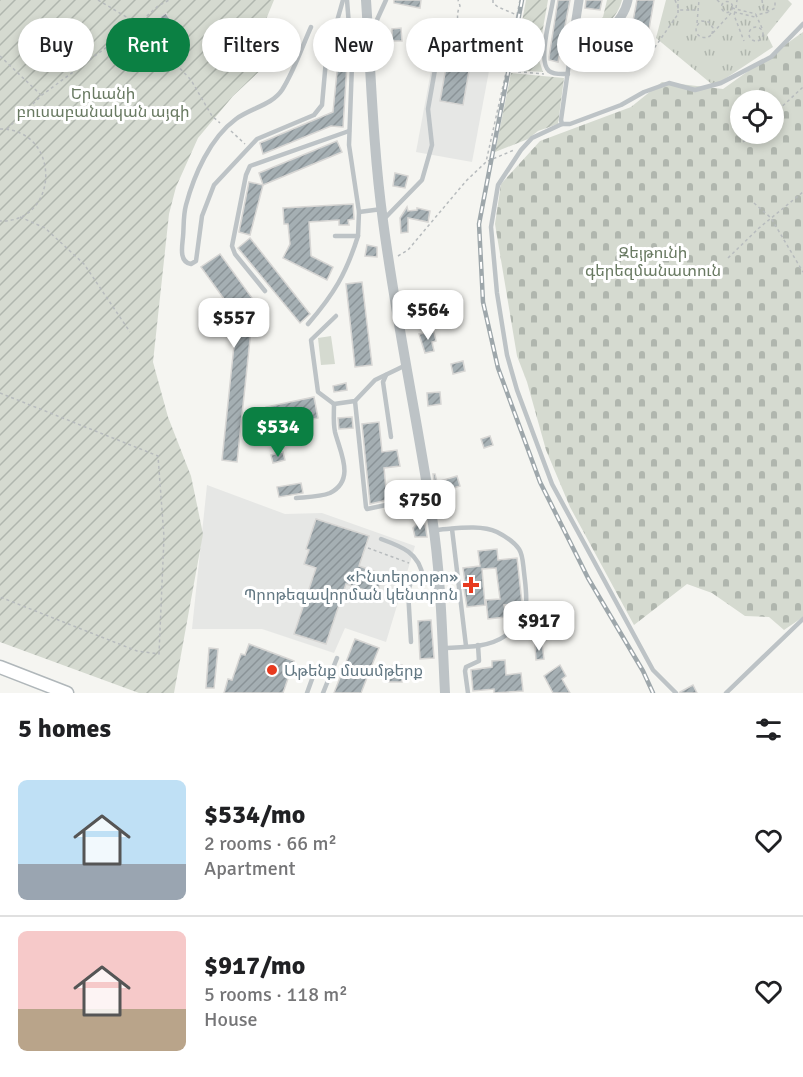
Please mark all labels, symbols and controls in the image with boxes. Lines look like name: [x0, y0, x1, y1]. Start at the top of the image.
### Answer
chip: Buy: [18, 18, 94, 72]
chip: Rent: [106, 18, 190, 72]
chip: Filters: [202, 18, 301, 72]
chip: New: [313, 18, 394, 72]
chip: Apartment: [406, 18, 545, 72]
chip: House: [557, 18, 655, 72]
park label: Երևանի բուսաբանական այգի: [17, 84, 190, 122]
map controls: [730, 90, 784, 144]
button: locate: [730, 90, 784, 144]
park label: Զեյթունի գերեզմանատուն: [585, 243, 721, 281]
pin: $564: [392, 290, 464, 341]
text: $564: [406, 297, 450, 322]
pin: $557: [198, 298, 270, 349]
text: $557: [212, 305, 256, 330]
pin: $534: [242, 407, 314, 458]
text: $534: [256, 414, 300, 439]
pin: $750: [384, 480, 456, 531]
text: $750: [398, 487, 442, 512]
place label: «Ինտերօրթո» Պրոթեզավորման կենտրոն: [244, 567, 458, 605]
marker: «Ինտերօրթո» Պրոթեզավորման կենտրոն: [462, 576, 480, 594]
pin: $917: [503, 601, 575, 652]
text: $917: [517, 608, 561, 633]
place label: Աթենք մսամթերք: [284, 661, 423, 681]
marker: Աթենք մսամթերք: [265, 663, 279, 677]
text: 5 homes: [18, 713, 111, 745]
icon: filters: [752, 713, 785, 746]
text: $534/mo: [204, 799, 305, 831]
icon: home: [66, 804, 138, 876]
icon: heart: [752, 824, 785, 857]
text: 2 rooms · 66 m²: [204, 831, 337, 856]
text: Apartment: [204, 856, 296, 881]
text: $917/mo: [204, 950, 305, 982]
icon: home: [66, 955, 138, 1027]
icon: heart: [752, 975, 785, 1008]
text: 5 rooms · 118 m²: [204, 982, 348, 1007]
text: House: [204, 1007, 258, 1032]

